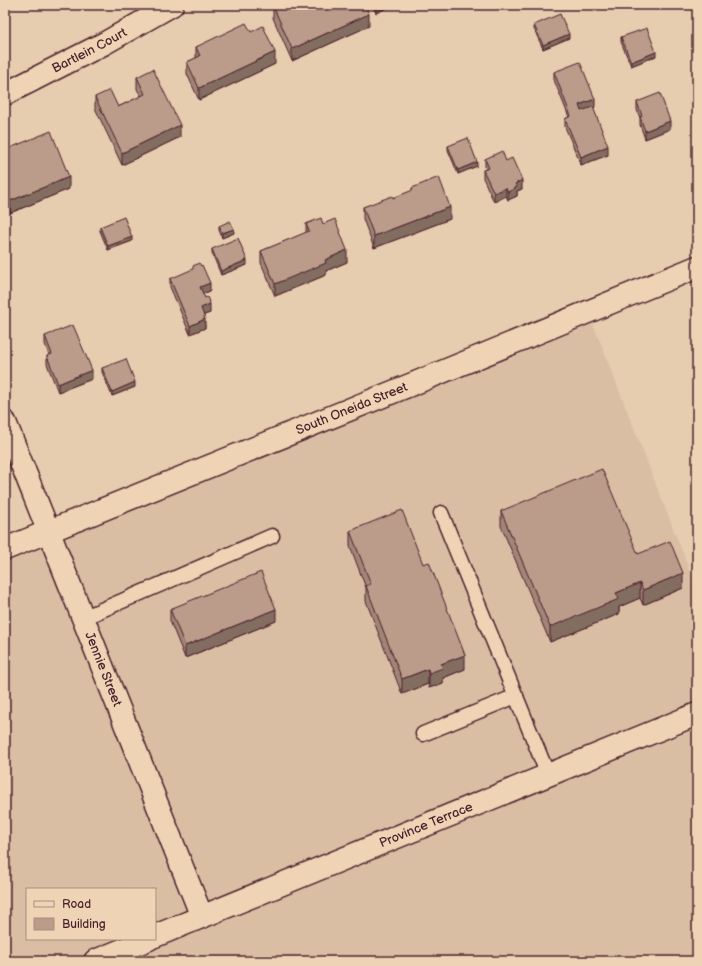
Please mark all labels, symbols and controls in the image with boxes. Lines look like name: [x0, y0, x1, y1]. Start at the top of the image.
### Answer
street label: Bartlein Court: [49, 24, 130, 77]
street label: South Oneida Street: [294, 379, 410, 438]
street label: Jennie Street: [81, 630, 125, 709]
street label: Province Terrace: [377, 799, 476, 851]
legend: [26, 888, 156, 940]
text: Road: [62, 897, 91, 912]
text: Building: [62, 917, 106, 932]

